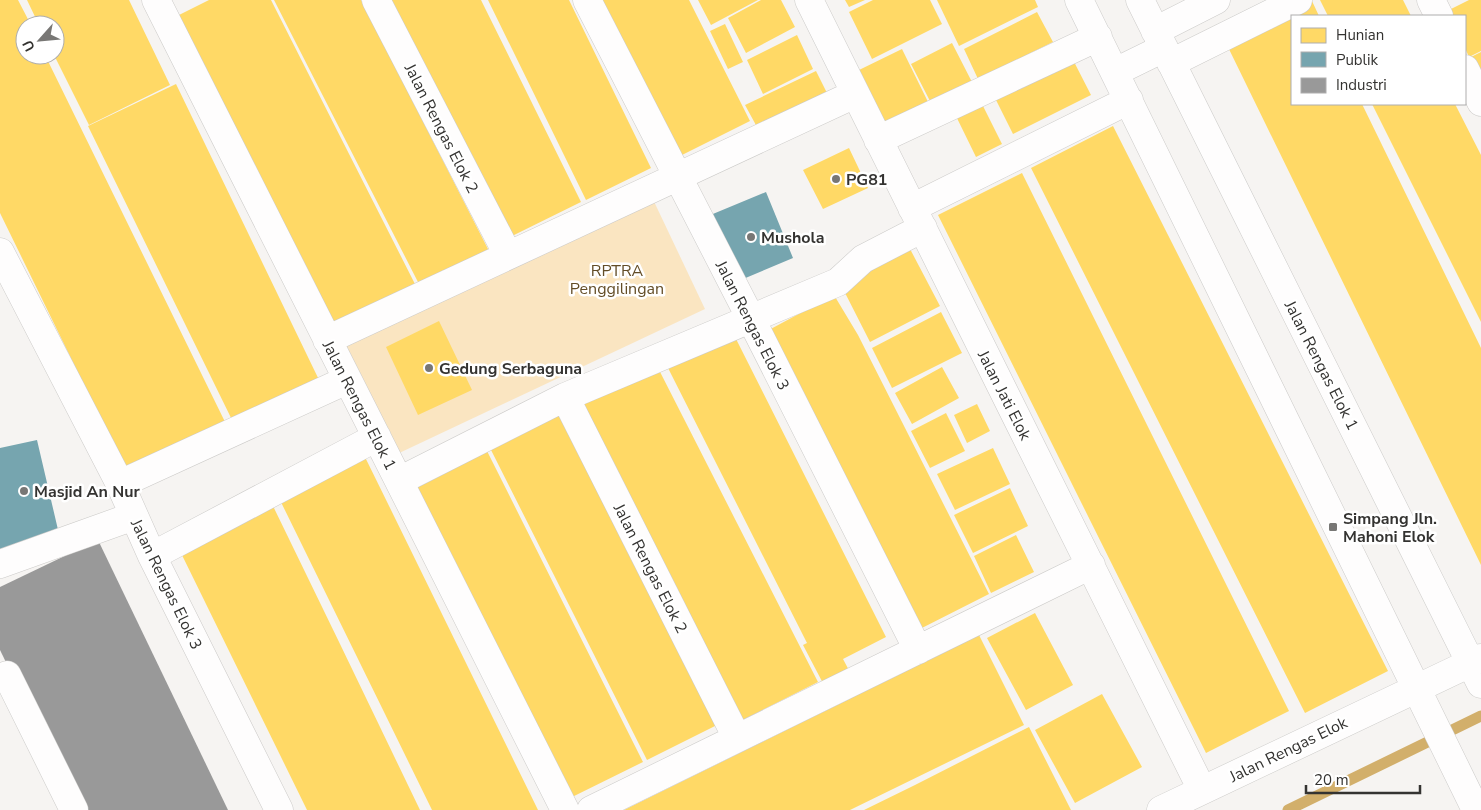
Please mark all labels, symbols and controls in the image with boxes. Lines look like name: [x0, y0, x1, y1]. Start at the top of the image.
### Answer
north arrow: [15, 15, 65, 65]
legend: [1291, 15, 1466, 105]
text: Hunian: [1336, 25, 1384, 45]
text: U: [18, 37, 40, 55]
text: Publik: [1336, 50, 1378, 70]
street label: Jalan Rengas Elok 2: [399, 59, 483, 197]
text: Industri: [1336, 75, 1387, 95]
place label: PG81: [846, 169, 887, 191]
marker: PG81: [830, 173, 842, 185]
place label: Mushola: [761, 227, 824, 249]
marker: Mushola: [745, 231, 757, 243]
street label: Jalan Rengas Elok 3: [710, 256, 794, 394]
park label: RPTRA Penggilingan: [570, 260, 664, 300]
street label: Jalan Rengas Elok 1: [1279, 296, 1363, 434]
street label: Jalan Rengas Elok 1: [317, 336, 401, 474]
street label: Jalan Jati Elok: [972, 346, 1037, 445]
place label: Gedung Serbaguna: [439, 358, 582, 380]
marker: Gedung Serbaguna: [423, 362, 435, 374]
place label: Masjid An Nur: [34, 481, 140, 503]
marker: Masjid An Nur: [18, 485, 30, 497]
street label: Jalan Rengas Elok 2: [608, 499, 692, 637]
place label: Simpang Jln. Mahoni Elok: [1343, 508, 1437, 548]
street label: Jalan Rengas Elok 3: [125, 515, 207, 653]
marker: Simpang Jln. Mahoni Elok: [1327, 521, 1339, 533]
street label: Jalan Rengas Elok: [1225, 711, 1352, 788]
scale bar: [1306, 762, 1420, 794]
text: 20 m: [1314, 770, 1349, 790]

